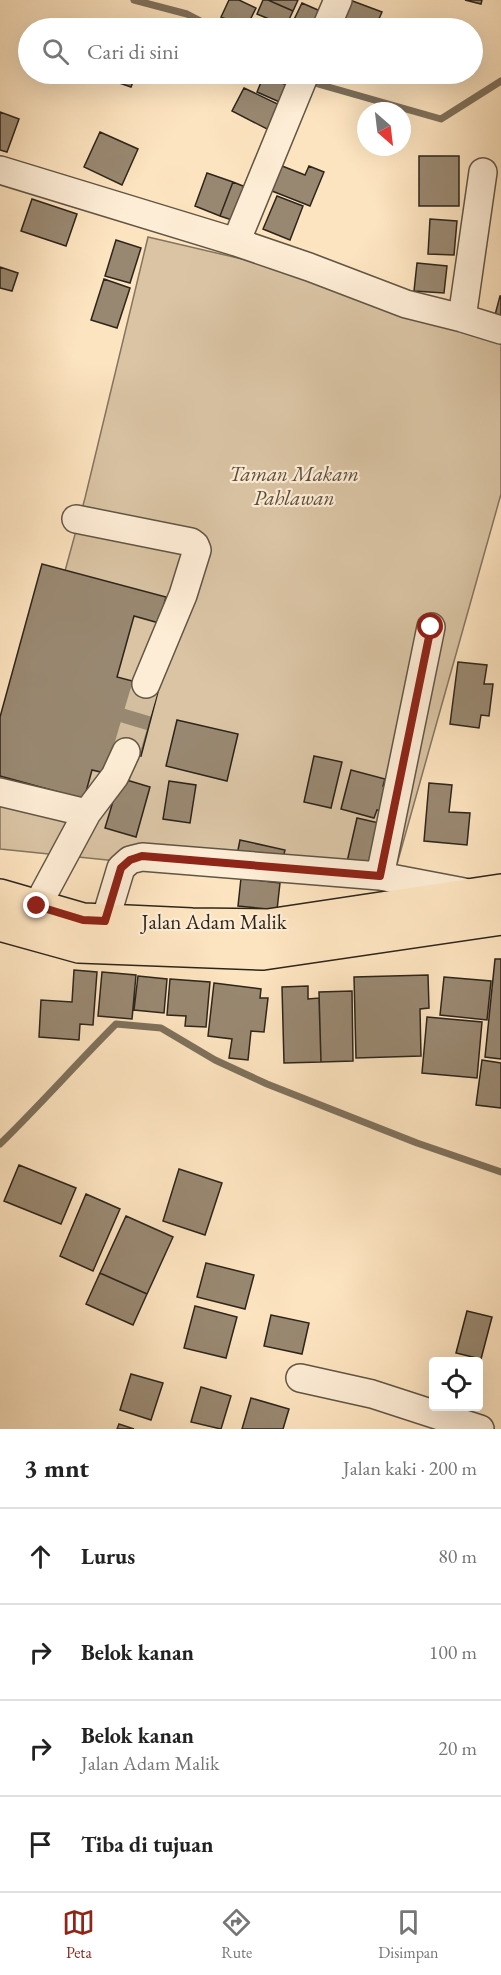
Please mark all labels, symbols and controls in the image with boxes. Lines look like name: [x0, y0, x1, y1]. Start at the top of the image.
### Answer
search box: [18, 18, 483, 84]
icon: search: [39, 35, 72, 68]
text: Cari di sini: [87, 37, 179, 66]
north arrow: [357, 102, 411, 156]
park label: Taman Makam Pahlawan: [229, 460, 359, 511]
route start: [417, 613, 443, 639]
route end: [23, 892, 49, 918]
street label: Jalan Adam Malik: [139, 908, 288, 935]
map controls: [429, 1357, 483, 1411]
button: locate: [429, 1357, 483, 1411]
text: 3 mnt: [24, 1451, 89, 1485]
text: Jalan kaki · 200 m: [343, 1455, 477, 1481]
icon: ahead: [24, 1540, 57, 1573]
text: Lurus: [81, 1542, 135, 1571]
text: 80 m: [438, 1543, 477, 1569]
icon: right: [24, 1636, 57, 1669]
text: Belok kanan: [81, 1638, 194, 1667]
text: 100 m: [429, 1639, 477, 1665]
text: Belok kanan: [81, 1721, 194, 1750]
icon: right: [24, 1732, 57, 1765]
text: 20 m: [438, 1735, 477, 1761]
text: Jalan Adam Malik: [81, 1750, 219, 1776]
icon: arrive: [24, 1828, 57, 1861]
text: Tiba di tujuan: [81, 1830, 213, 1859]
tab: Peta: [62, 1906, 95, 1963]
tab: Rute: [220, 1906, 253, 1963]
tab: Disimpan: [378, 1906, 439, 1963]

